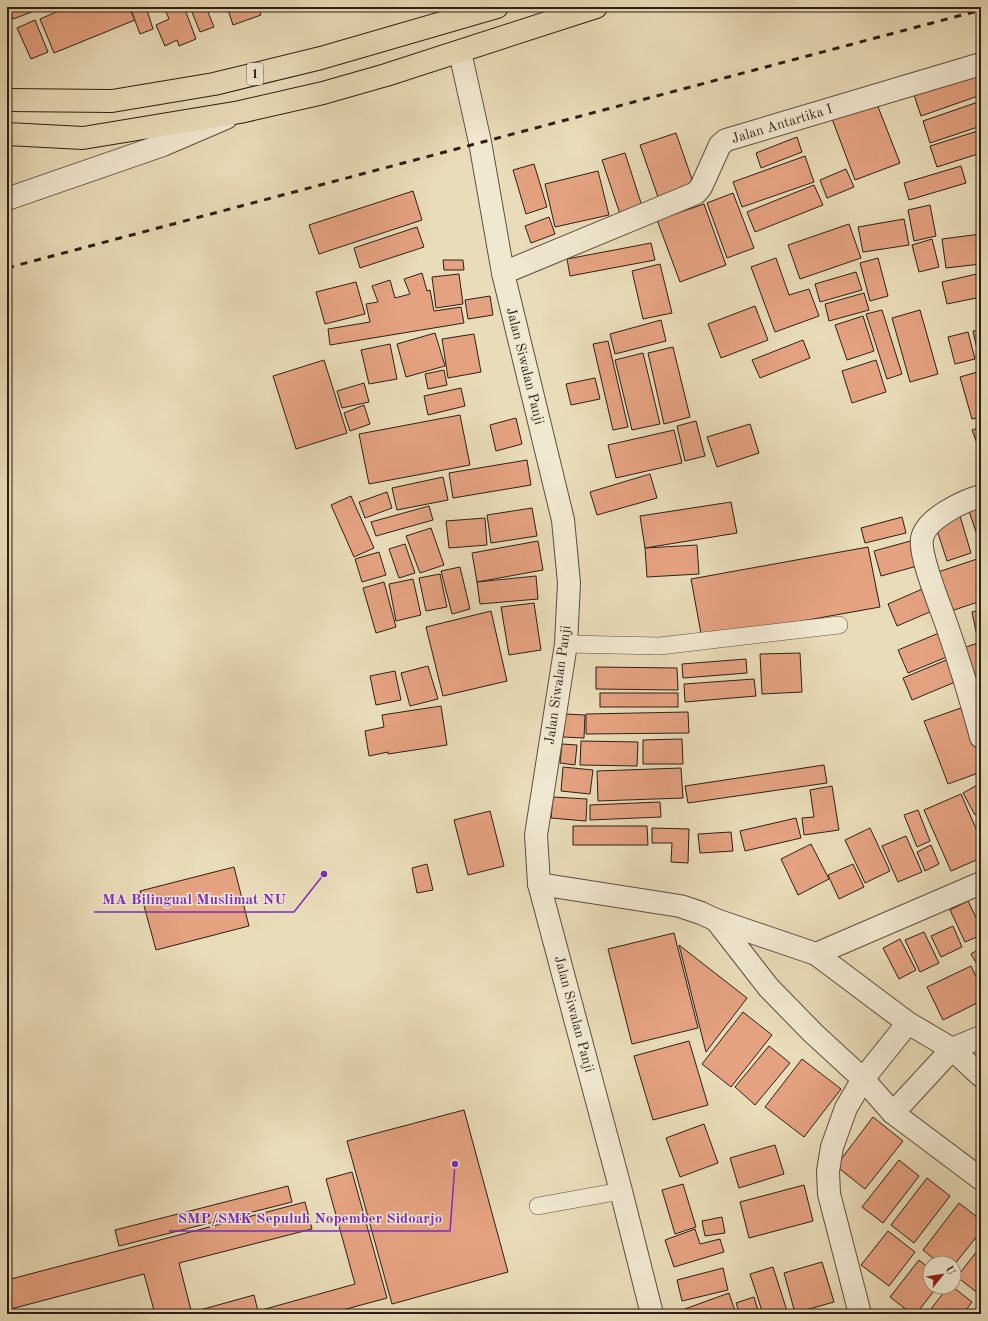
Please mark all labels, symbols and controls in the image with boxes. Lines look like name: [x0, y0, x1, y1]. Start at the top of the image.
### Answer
road number: 1: [247, 63, 263, 85]
street label: Jalan Antartika I: [730, 102, 834, 146]
street label: Jalan Siwalan Panji: [504, 306, 546, 426]
street label: Jalan Siwalan Panji: [543, 624, 573, 746]
callout: MA Bilingual Muslimat NU: [94, 885, 294, 912]
text: MA Bilingual Muslimat NU: [102, 893, 286, 908]
street label: Jalan Siwalan Panji: [552, 954, 596, 1074]
callout: SMP/SMK Sepuluh Nopember Sidoarjo: [169, 1204, 450, 1231]
text: SMP/SMK Sepuluh Nopember Sidoarjo: [178, 1212, 442, 1227]
north arrow: [922, 1255, 962, 1295]
text: U: [942, 1264, 956, 1278]

